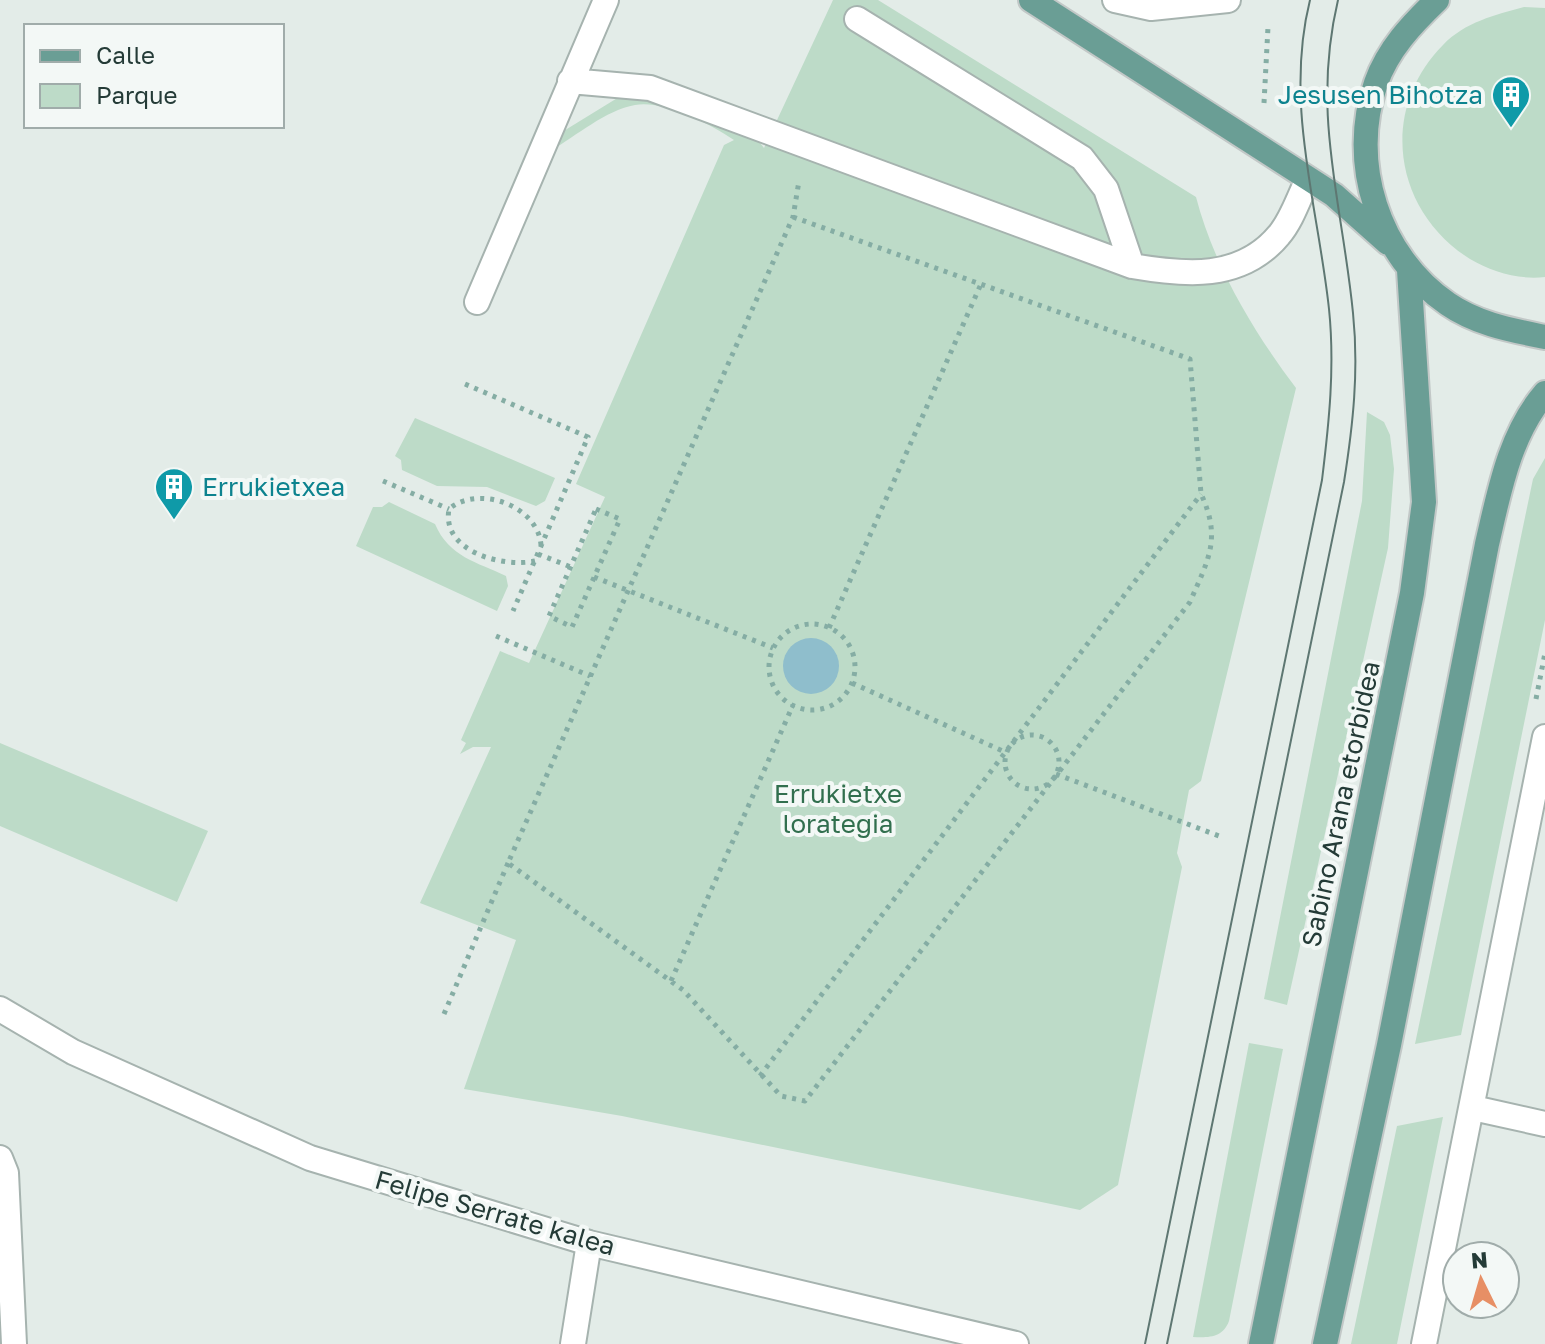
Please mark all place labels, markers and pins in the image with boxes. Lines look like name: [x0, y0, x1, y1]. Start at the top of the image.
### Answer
building icon: Jesusen Bihotza: [1490, 74, 1532, 129]
place label: Jesusen Bihotza: [1278, 79, 1483, 110]
building icon: Errukietxea: [153, 466, 195, 521]
place label: Errukietxea: [202, 471, 345, 502]

